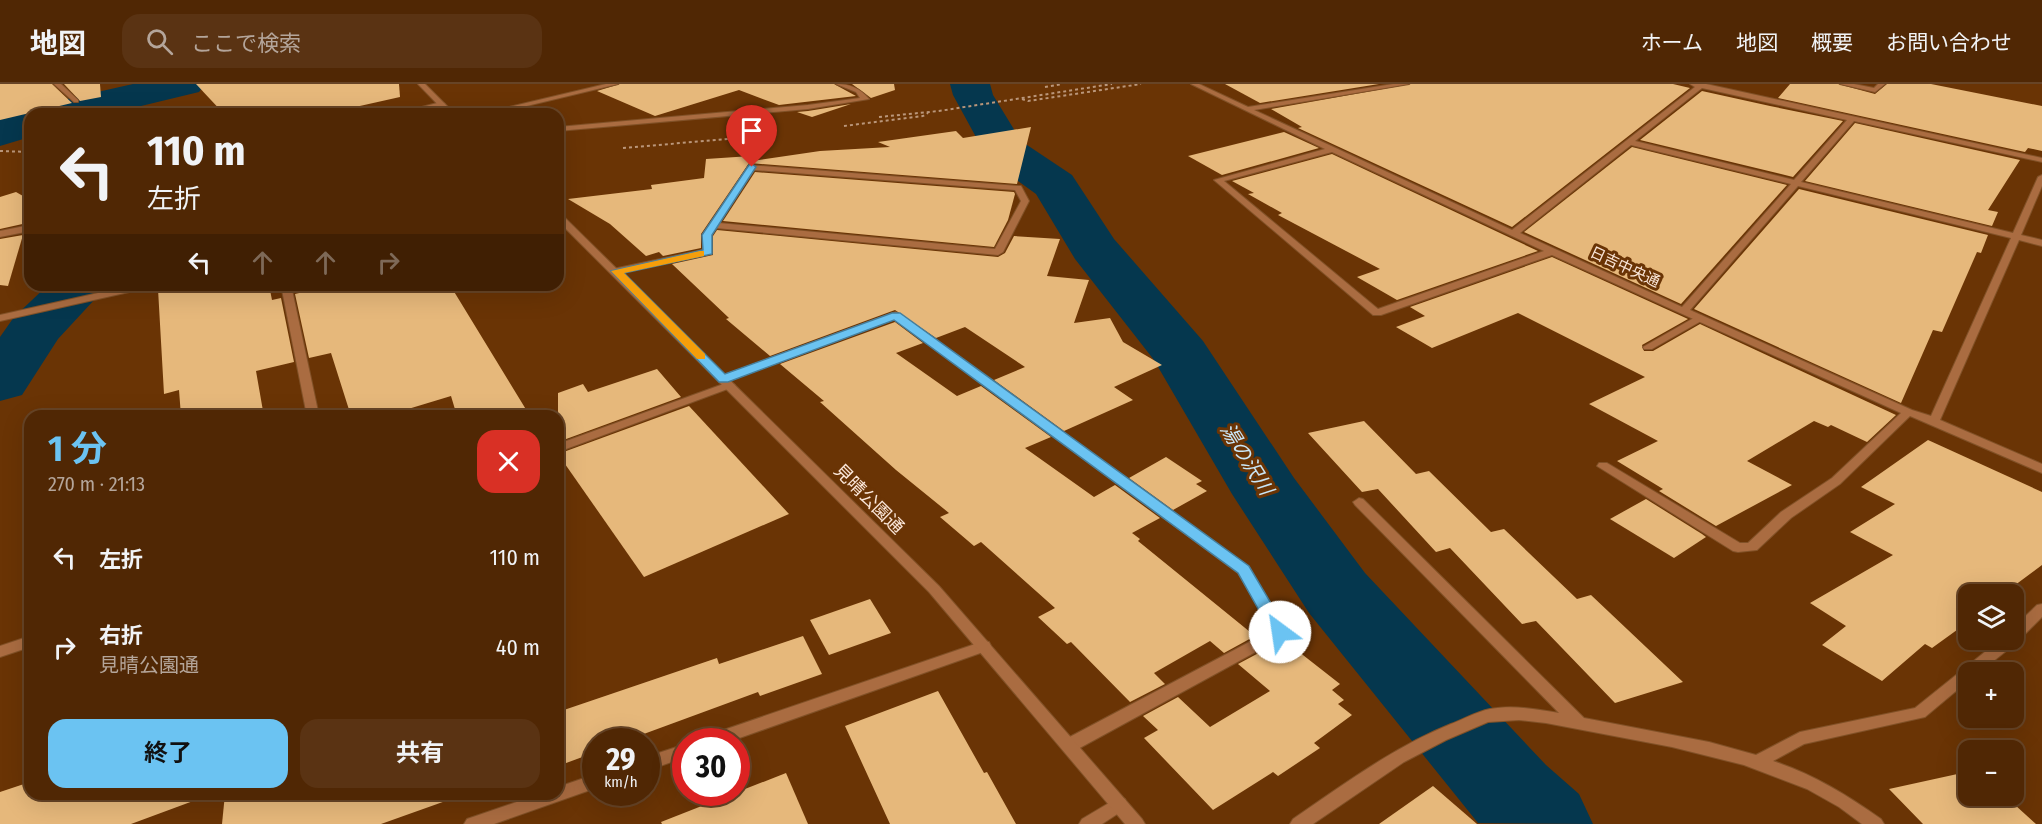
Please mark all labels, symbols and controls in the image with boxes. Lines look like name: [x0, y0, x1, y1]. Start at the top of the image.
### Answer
search box: [122, 14, 542, 68]
icon: search: [143, 25, 176, 58]
text: 地図: [30, 27, 86, 60]
text: ここで検索: [191, 30, 301, 57]
text: ホーム: [1641, 30, 1703, 56]
text: 地図: [1736, 30, 1778, 56]
text: 概要: [1811, 30, 1853, 56]
text: お問い合わせ: [1886, 30, 2012, 56]
pin: [726, 105, 777, 167]
icon: arrive: [735, 114, 768, 147]
text: 110 m: [147, 126, 246, 176]
icon: left: [48, 132, 126, 210]
text: 左折: [147, 183, 201, 215]
street label: 日吉中央通: [1587, 243, 1663, 291]
icon: left: [183, 246, 216, 279]
icon: ahead: [246, 246, 279, 279]
icon: ahead: [309, 246, 342, 279]
icon: right: [372, 246, 405, 279]
water label: 湯の沢川: [1216, 419, 1279, 501]
text: 1 分: [48, 427, 107, 471]
button: close: [477, 430, 540, 493]
street label: 見晴公園通: [829, 459, 909, 539]
text: 270 m · 21:13: [48, 472, 145, 496]
icon: left: [48, 541, 81, 574]
text: 110 m: [490, 544, 540, 571]
text: 左折: [99, 546, 143, 573]
map controls: [1958, 584, 2024, 806]
button: layers: [1958, 584, 2024, 650]
position arrow: [1248, 600, 1312, 664]
text: 右折: [99, 622, 143, 649]
icon: right: [48, 631, 81, 664]
text: 40 m: [496, 634, 540, 661]
text: 見晴公園通: [99, 653, 199, 677]
button: +: [1958, 662, 2024, 728]
button: 終了: [48, 719, 288, 788]
button: 共有: [300, 719, 540, 788]
speed limit sign: 30: [672, 728, 750, 806]
button: −: [1958, 740, 2024, 806]
text: 29: [606, 742, 636, 778]
text: km/h: [604, 773, 638, 791]

